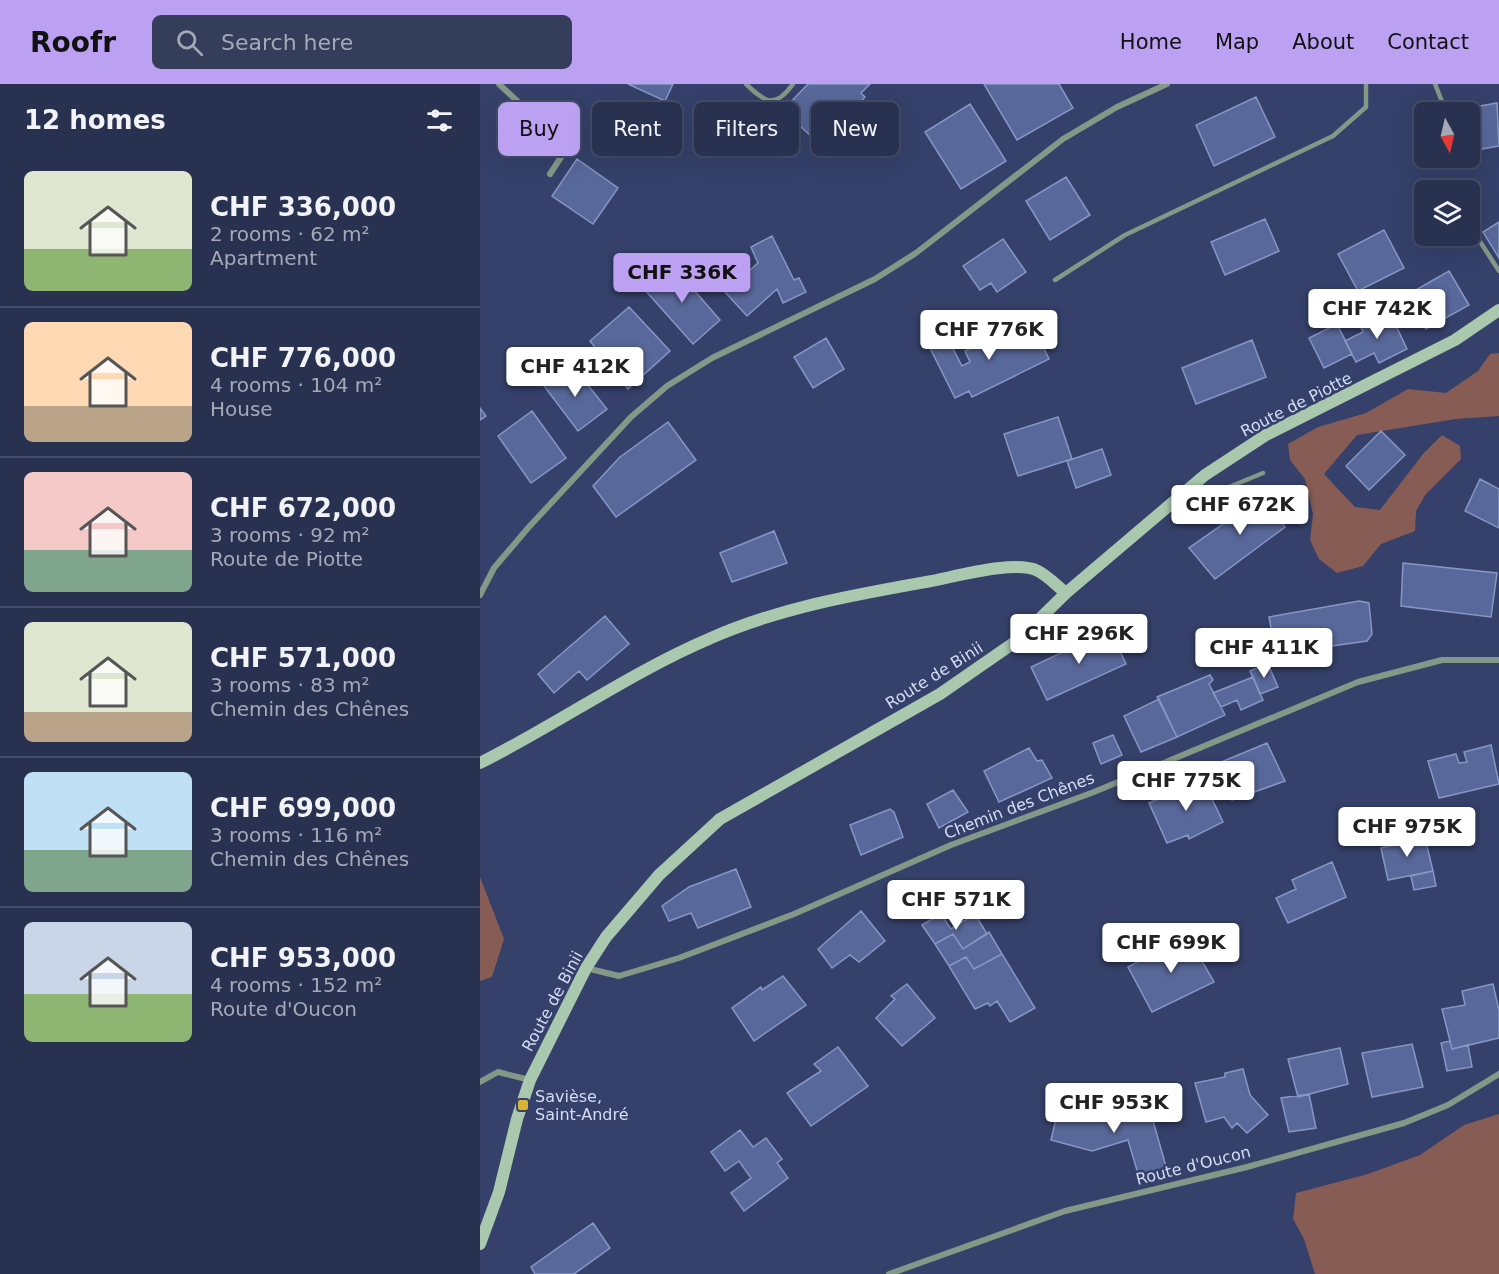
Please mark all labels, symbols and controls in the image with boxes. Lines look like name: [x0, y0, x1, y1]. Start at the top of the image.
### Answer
search box: [152, 15, 572, 69]
text: Roofr: [30, 26, 116, 59]
icon: search: [173, 26, 206, 59]
text: Search here: [221, 30, 353, 55]
text: Home: [1120, 30, 1182, 54]
text: Map: [1215, 30, 1259, 54]
text: About: [1292, 30, 1354, 54]
text: Contact: [1387, 30, 1469, 54]
chip: Buy: [498, 102, 580, 156]
chip: Rent: [592, 102, 682, 156]
chip: Filters: [694, 102, 799, 156]
chip: New: [811, 102, 899, 156]
north arrow: [1414, 102, 1480, 168]
map controls: [1414, 102, 1480, 246]
icon: filters: [423, 104, 456, 137]
text: 12 homes: [24, 105, 166, 135]
button: layers: [1414, 180, 1480, 246]
text: CHF 336,000: [210, 192, 396, 222]
icon: home: [72, 195, 144, 267]
text: 2 rooms · 62 m²: [210, 222, 370, 246]
text: Apartment: [210, 246, 317, 270]
pin: CHF 336K: [620, 253, 744, 304]
text: CHF 336K: [627, 260, 737, 284]
pin: CHF 742K: [1315, 289, 1439, 340]
text: CHF 742K: [1322, 296, 1432, 320]
pin: CHF 776K: [927, 310, 1051, 361]
text: CHF 776K: [934, 317, 1044, 341]
text: CHF 776,000: [210, 343, 396, 373]
icon: home: [72, 346, 144, 418]
pin: CHF 412K: [513, 347, 637, 398]
text: CHF 412K: [520, 354, 630, 378]
street label: Route de Piotte: [1237, 368, 1355, 441]
text: 4 rooms · 104 m²: [210, 373, 382, 397]
text: House: [210, 397, 273, 421]
pin: CHF 672K: [1178, 485, 1302, 536]
text: CHF 672K: [1185, 492, 1295, 516]
text: CHF 672,000: [210, 493, 396, 523]
icon: home: [72, 496, 144, 568]
text: 3 rooms · 92 m²: [210, 523, 370, 547]
text: Route de Piotte: [210, 547, 363, 571]
pin: CHF 296K: [1017, 614, 1141, 665]
text: CHF 296K: [1024, 621, 1134, 645]
pin: CHF 411K: [1202, 628, 1326, 679]
text: CHF 411K: [1209, 635, 1319, 659]
street label: Route de Binii: [882, 638, 986, 713]
text: CHF 571,000: [210, 643, 396, 673]
icon: home: [72, 646, 144, 718]
text: 3 rooms · 83 m²: [210, 673, 370, 697]
text: Chemin des Chênes: [210, 697, 409, 721]
pin: CHF 775K: [1124, 761, 1248, 812]
street label: Chemin des Chênes: [941, 768, 1097, 843]
text: CHF 775K: [1131, 768, 1241, 792]
text: CHF 699,000: [210, 793, 396, 823]
icon: home: [72, 796, 144, 868]
pin: CHF 975K: [1345, 807, 1469, 858]
text: CHF 975K: [1352, 814, 1462, 838]
text: 3 rooms · 116 m²: [210, 823, 382, 847]
text: Chemin des Chênes: [210, 847, 409, 871]
pin: CHF 571K: [894, 880, 1018, 931]
text: CHF 571K: [901, 887, 1011, 911]
pin: CHF 699K: [1109, 923, 1233, 974]
text: CHF 699K: [1116, 930, 1226, 954]
text: CHF 953,000: [210, 943, 396, 973]
icon: home: [72, 946, 144, 1018]
street label: Route de Binii: [518, 948, 587, 1055]
text: 4 rooms · 152 m²: [210, 973, 382, 997]
text: Route d'Oucon: [210, 997, 357, 1021]
pin: CHF 953K: [1052, 1083, 1176, 1134]
place label: Savièse, Saint-André: [535, 1087, 629, 1124]
text: CHF 953K: [1059, 1090, 1169, 1114]
marker: Savièse, Saint-André: [516, 1098, 530, 1112]
street label: Route d'Oucon: [1134, 1142, 1252, 1189]

